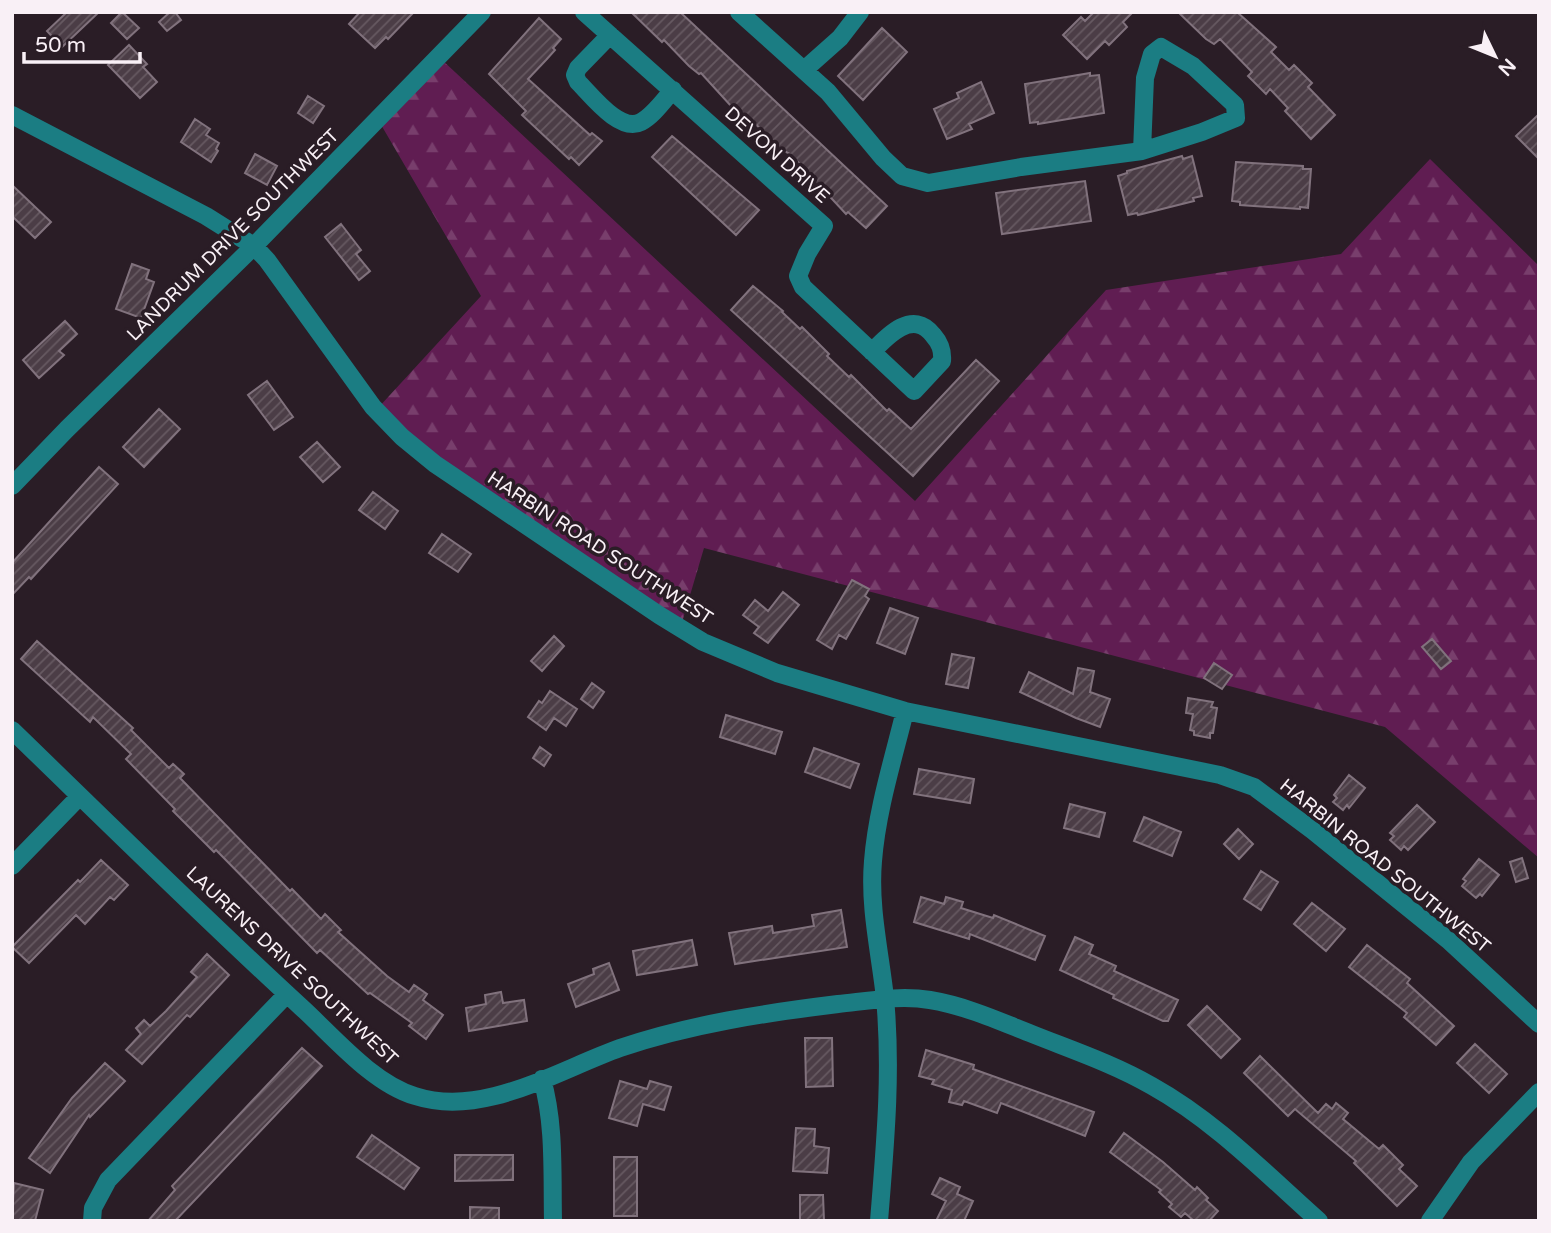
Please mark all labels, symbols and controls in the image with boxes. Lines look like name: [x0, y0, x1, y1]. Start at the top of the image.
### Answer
scale bar: [24, 21, 140, 65]
north arrow: [1460, 21, 1530, 91]
text: 50 m: [35, 33, 86, 58]
text: N: [1493, 54, 1520, 80]
street label: DEVON DRIVE: [720, 102, 834, 208]
street label: LANDRUM DRIVE SOUTHWEST: [123, 124, 344, 345]
street label: HARBIN ROAD SOUTHWEST: [483, 467, 717, 629]
street label: HARBIN ROAD SOUTHWEST: [1275, 774, 1495, 958]
street label: LAURENS DRIVE SOUTHWEST: [182, 862, 403, 1070]

